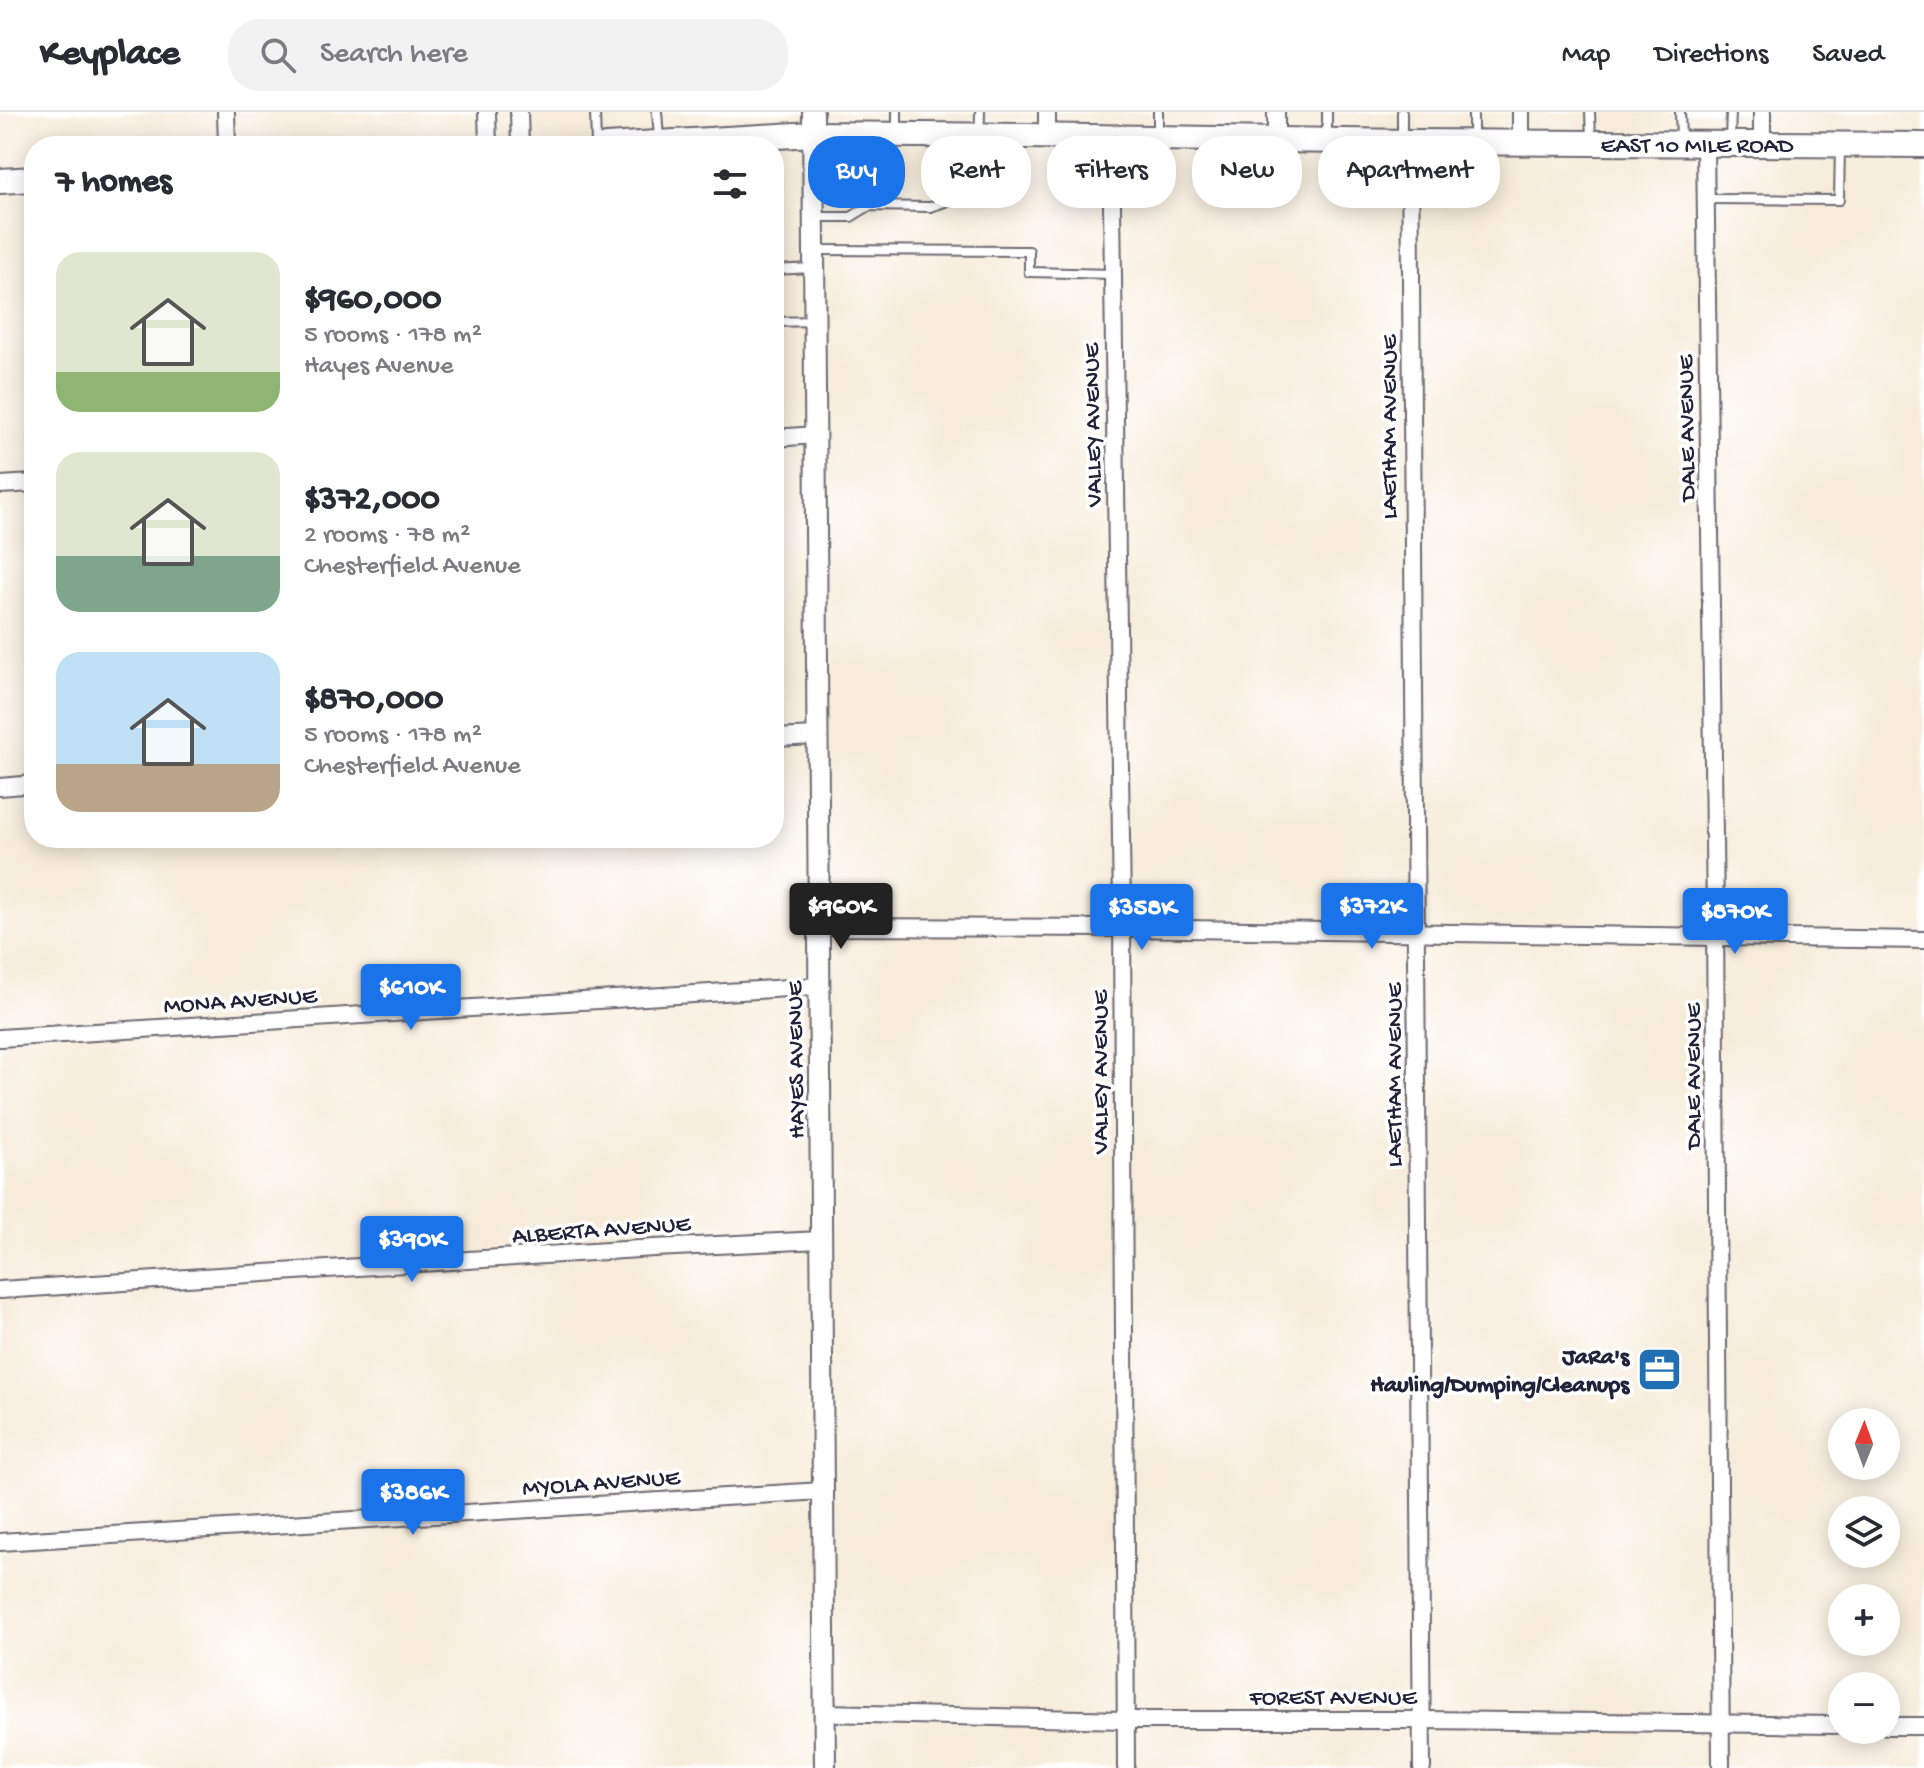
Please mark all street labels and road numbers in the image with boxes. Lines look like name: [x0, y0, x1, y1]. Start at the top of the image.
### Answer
street label: EAST 10 MILE ROAD: [1601, 133, 1794, 162]
street label: LAETHAM AVENUE: [1377, 334, 1406, 519]
street label: VALLEY AVENUE: [1079, 342, 1110, 508]
street label: DALE AVENUE: [1673, 354, 1704, 503]
street label: HAYES AVENUE: [782, 980, 813, 1139]
street label: LAETHAM AVENUE: [1382, 982, 1411, 1167]
street label: MONA AVENUE: [163, 983, 319, 1022]
street label: VALLEY AVENUE: [1088, 989, 1117, 1155]
street label: DALE AVENUE: [1681, 1002, 1710, 1151]
street label: ALBERTA AVENUE: [511, 1211, 692, 1252]
street label: MYOLA AVENUE: [522, 1464, 682, 1504]
street label: FOREST AVENUE: [1248, 1685, 1418, 1714]

